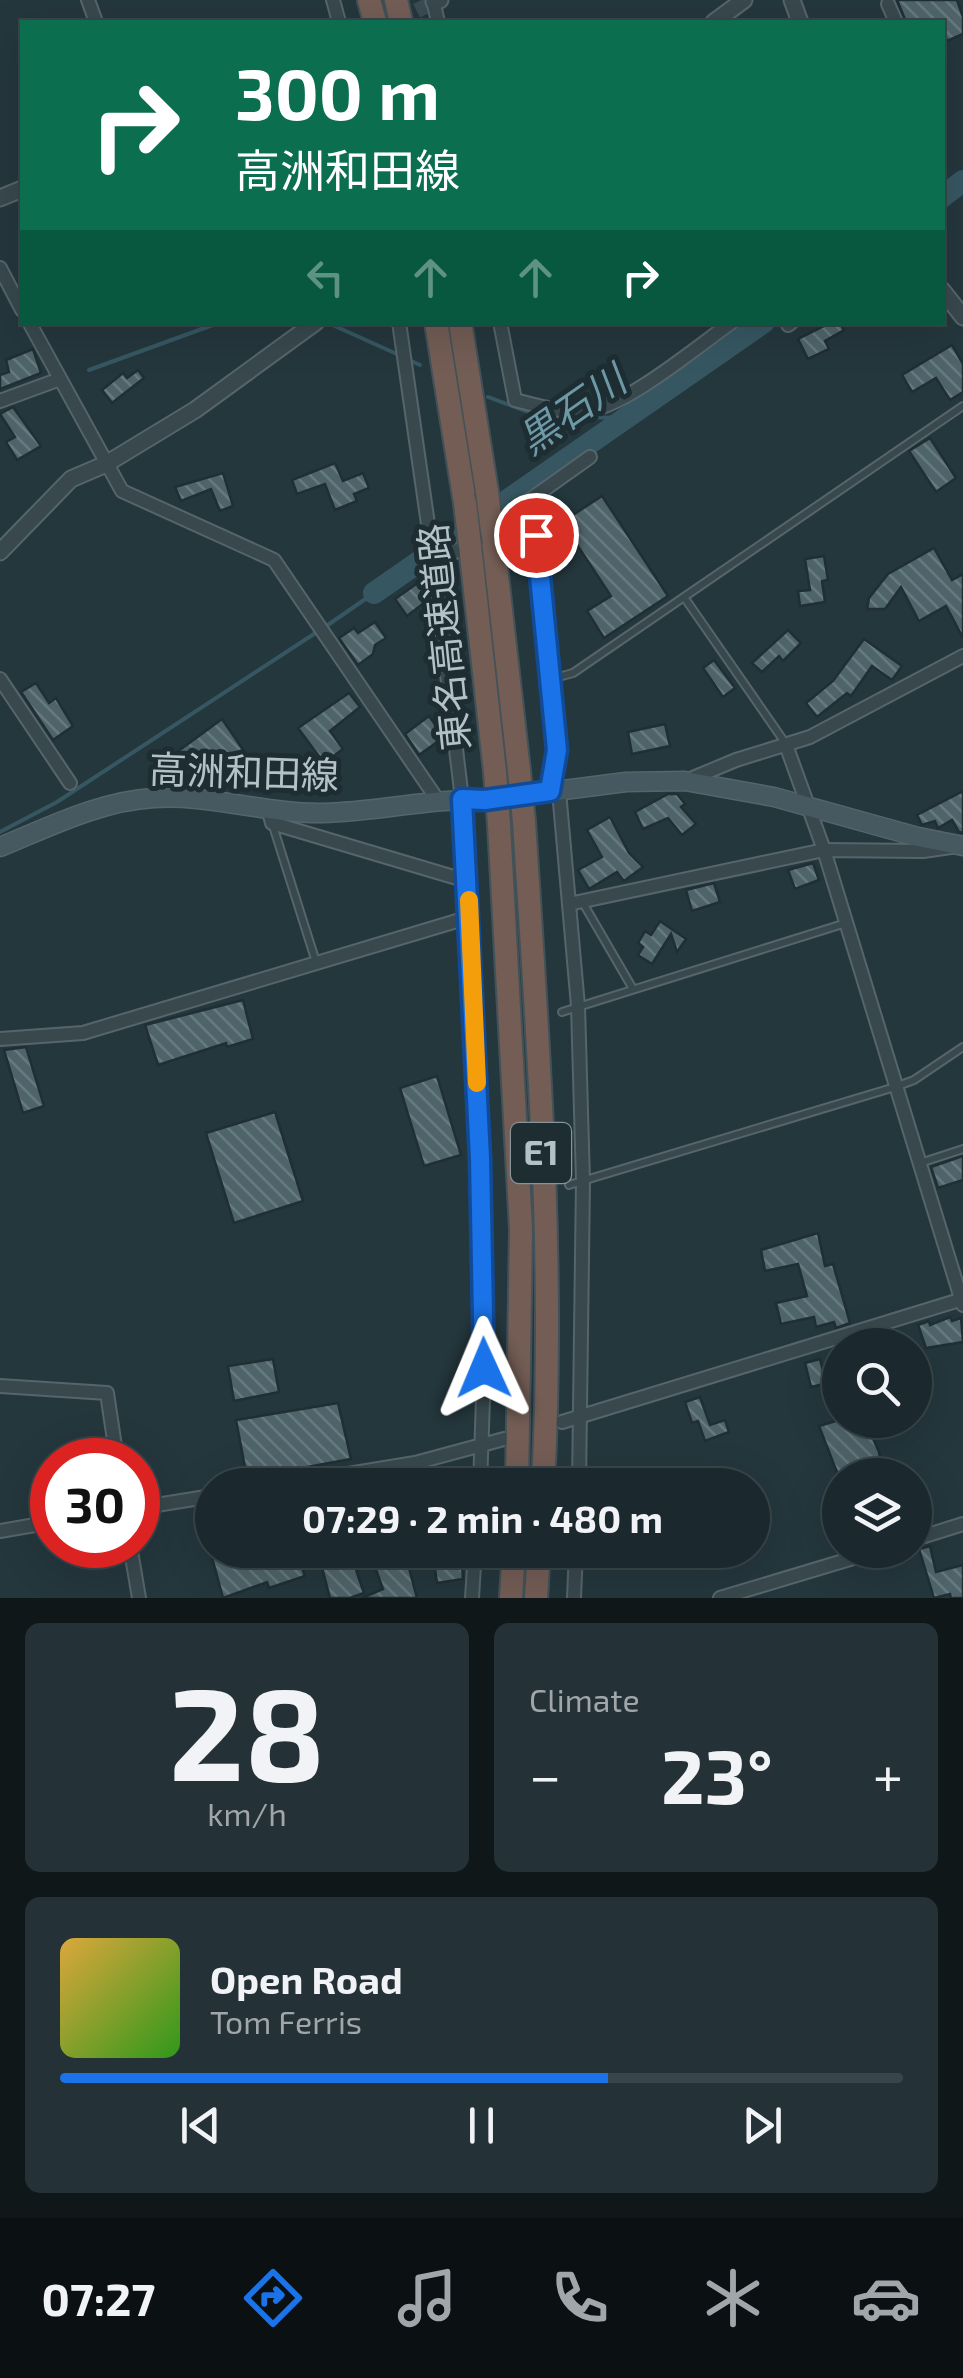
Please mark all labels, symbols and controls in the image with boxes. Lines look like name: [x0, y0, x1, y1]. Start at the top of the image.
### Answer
text: 300 m: [235, 50, 440, 134]
icon: right: [70, 60, 200, 190]
text: 高洲和田線: [235, 142, 460, 196]
icon: left: [298, 250, 353, 305]
icon: ahead: [403, 250, 458, 305]
icon: ahead: [508, 250, 563, 305]
icon: right: [613, 250, 668, 305]
water label: 黒石川: [508, 352, 637, 462]
pin: [494, 493, 579, 578]
icon: arrive: [509, 508, 564, 563]
street label: 東名高速道路: [408, 521, 478, 753]
street label: 高洲和田線: [148, 745, 340, 797]
road number: E1: [511, 1123, 571, 1183]
position arrow: [432, 1316, 536, 1420]
map controls: [822, 1328, 932, 1568]
button: search: [822, 1328, 932, 1438]
speed limit sign: 30: [30, 1438, 160, 1568]
button: layers: [822, 1458, 932, 1568]
text: 07:29 · 2 min · 480 m: [302, 1495, 663, 1541]
text: 28: [169, 1651, 325, 1807]
text: Climate: [529, 1680, 640, 1718]
text: 23°: [661, 1729, 773, 1819]
text: −: [529, 1741, 561, 1807]
text: +: [873, 1741, 903, 1807]
text: km/h: [207, 1794, 287, 1832]
text: Open Road: [210, 1956, 403, 2002]
text: Tom Ferris: [210, 2002, 362, 2040]
icon: previous: [173, 2098, 228, 2153]
icon: pause: [454, 2098, 509, 2153]
icon: next: [735, 2098, 790, 2153]
icon: directions: [238, 2263, 308, 2333]
icon: music: [392, 2263, 462, 2333]
icon: phone: [545, 2263, 615, 2333]
icon: climate: [698, 2263, 768, 2333]
icon: car: [851, 2263, 921, 2333]
text: 07:27: [42, 2271, 155, 2325]

